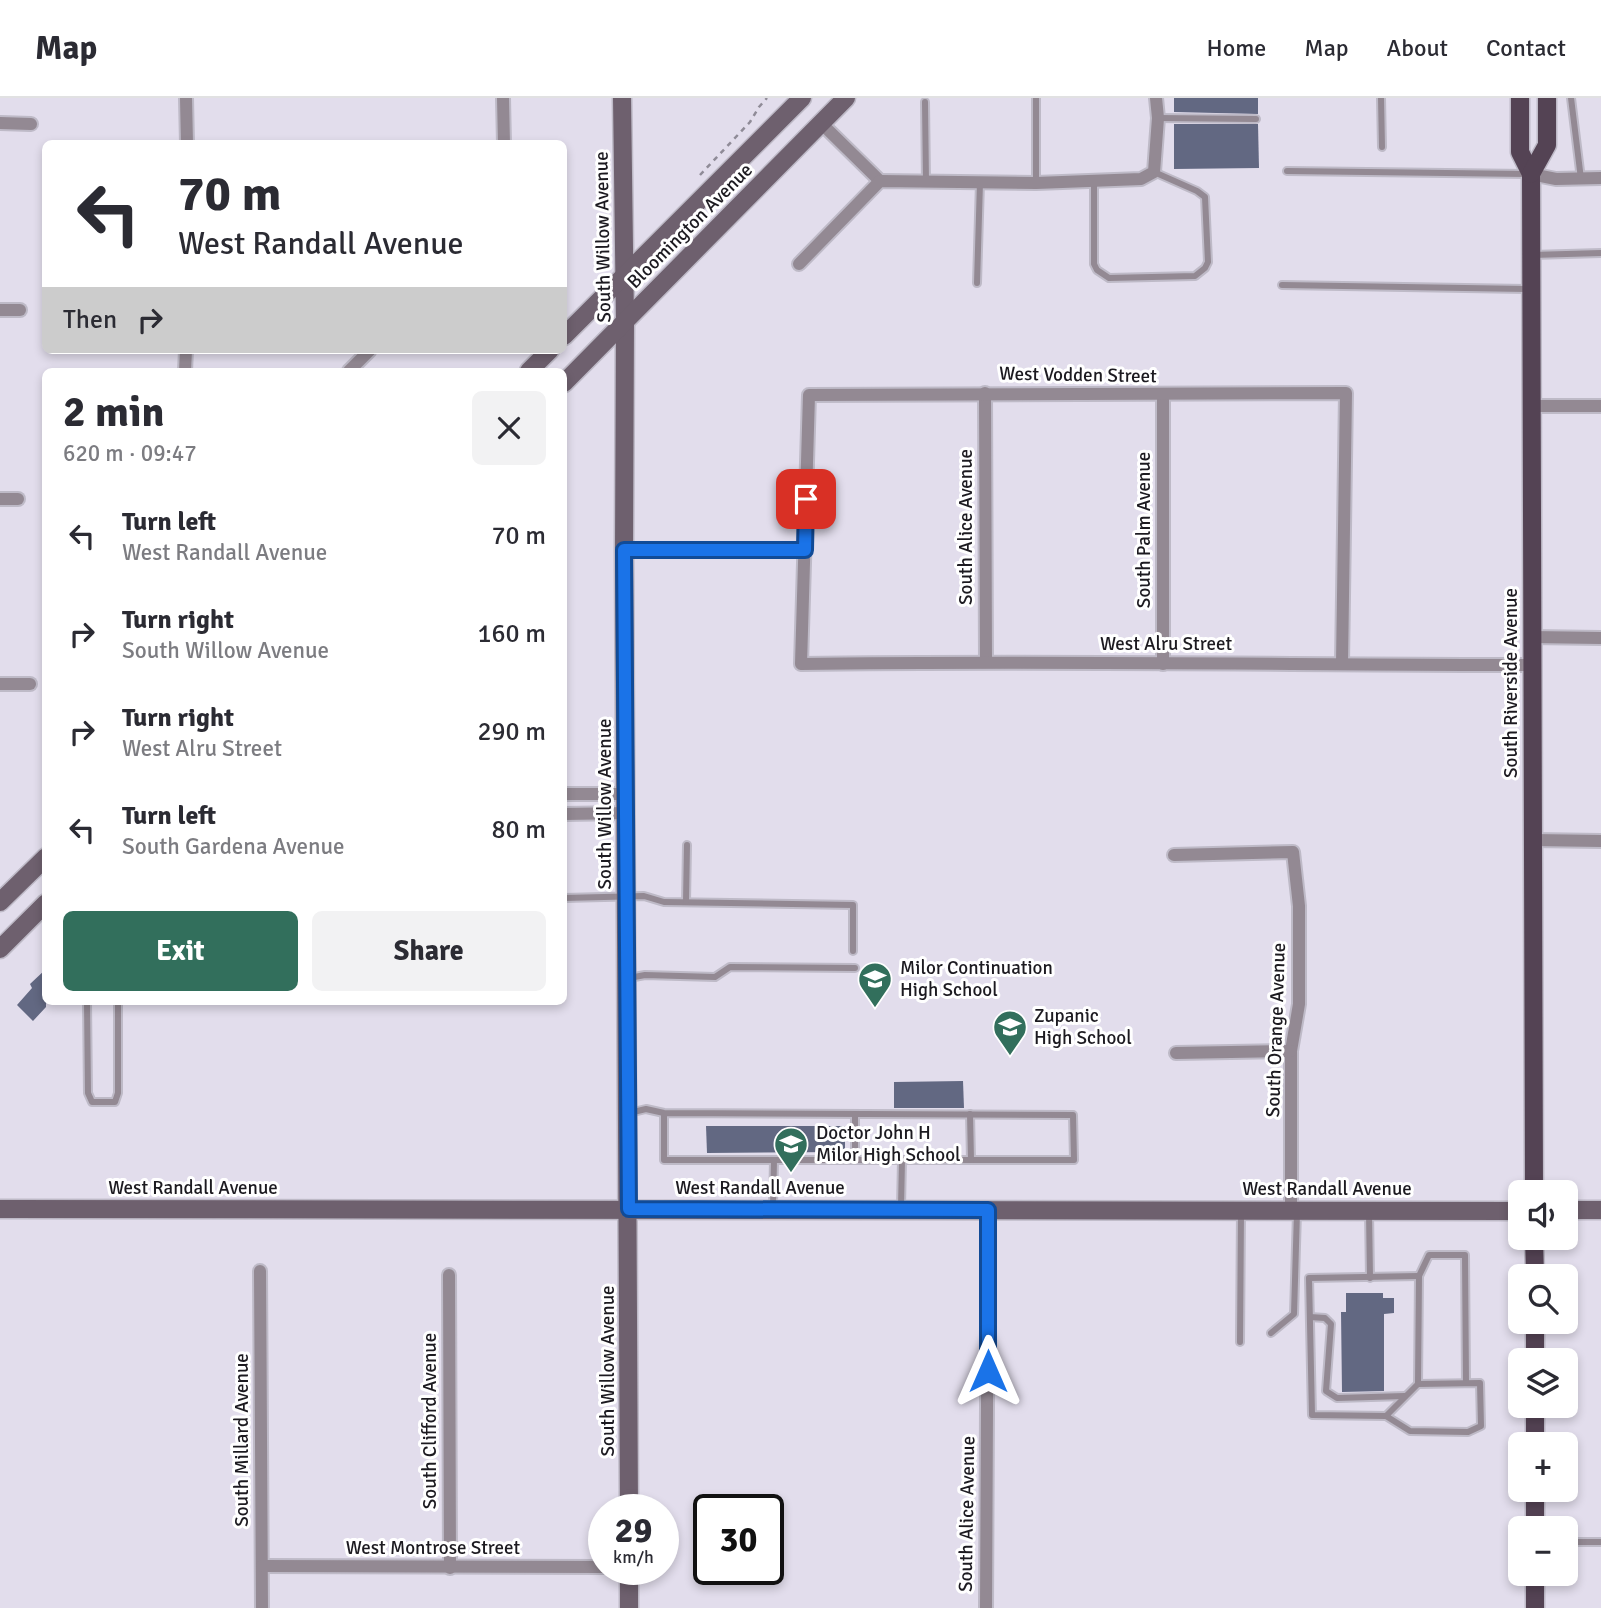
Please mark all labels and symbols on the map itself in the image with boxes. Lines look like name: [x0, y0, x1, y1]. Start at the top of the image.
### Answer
street label: South Willow Avenue: [590, 151, 616, 323]
street label: Bloomington Avenue: [622, 158, 758, 294]
street label: West Vodden Street: [999, 362, 1157, 388]
street label: South Alice Avenue: [954, 449, 978, 605]
street label: South Palm Avenue: [1132, 452, 1156, 608]
pin: [776, 469, 836, 529]
street label: South Riverside Avenue: [1499, 588, 1523, 778]
street label: West Alru Street: [1100, 632, 1232, 656]
street label: South Willow Avenue: [593, 718, 617, 890]
street label: South Orange Avenue: [1261, 942, 1291, 1118]
place label: Milor Continuation High School: [900, 956, 1053, 1002]
school or university icon: Milor Continuation High School: [856, 960, 894, 1009]
place label: Zupanic High School: [1034, 1004, 1132, 1050]
school or university icon: Zupanic High School: [991, 1008, 1029, 1057]
place label: Doctor John H Milor High School: [816, 1121, 961, 1167]
school or university icon: Doctor John H Milor High School: [772, 1125, 810, 1174]
street label: West Randall Avenue: [108, 1176, 278, 1200]
street label: West Randall Avenue: [675, 1176, 845, 1200]
street label: West Randall Avenue: [1242, 1177, 1412, 1201]
street label: South Willow Avenue: [596, 1285, 620, 1457]
street label: South Clifford Avenue: [418, 1333, 442, 1509]
position arrow: [951, 1334, 1025, 1408]
street label: South Millard Avenue: [230, 1353, 254, 1527]
street label: South Alice Avenue: [954, 1436, 980, 1592]
speed limit sign: 30: [693, 1494, 784, 1585]
street label: West Montrose Street: [346, 1536, 521, 1560]

